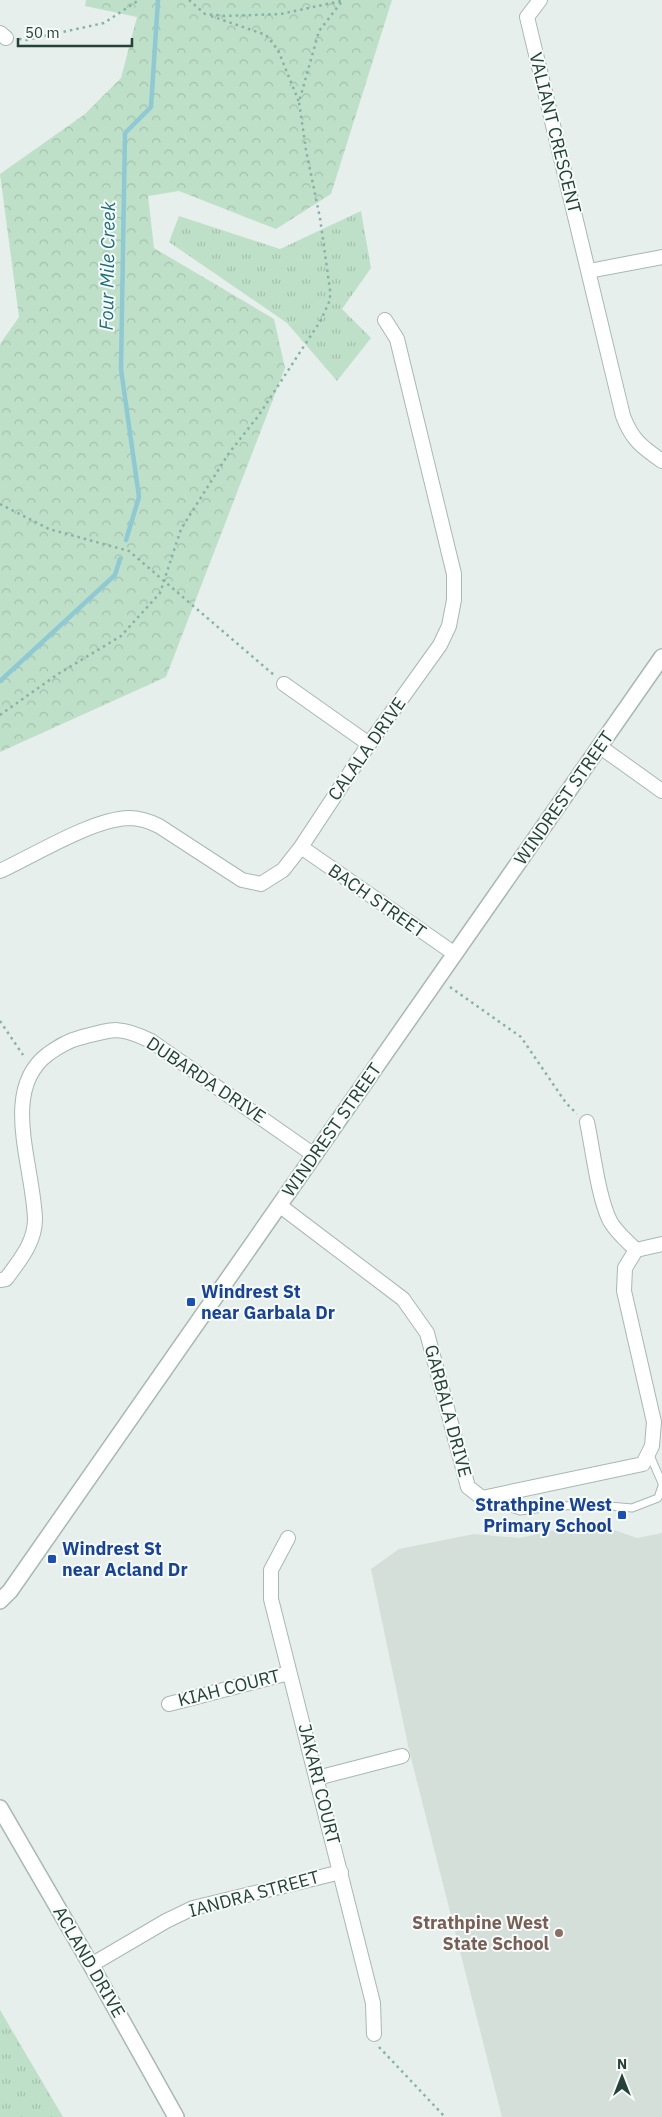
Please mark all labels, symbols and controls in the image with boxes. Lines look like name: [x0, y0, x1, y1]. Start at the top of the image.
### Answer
scale bar: [18, 15, 131, 47]
text: 50 m: [25, 23, 60, 42]
street label: VALIANT CRESCENT: [524, 50, 587, 216]
water label: Four Mile Creek: [94, 200, 120, 331]
street label: CALALA DRIVE: [322, 693, 411, 805]
street label: WINDREST STREET: [509, 726, 618, 869]
street label: BACH STREET: [324, 858, 431, 943]
street label: DUBARDA DRIVE: [142, 1031, 270, 1128]
street label: WINDREST STREET: [277, 1058, 386, 1201]
place label: Windrest St near Garbala Dr: [201, 1280, 335, 1324]
marker: Windrest St near Garbala Dr: [185, 1296, 197, 1308]
street label: GARBALA DRIVE: [420, 1342, 477, 1480]
place label: Strathpine West Primary School: [475, 1493, 613, 1537]
marker: Strathpine West Primary School: [616, 1509, 628, 1521]
place label: Windrest St near Acland Dr: [62, 1537, 188, 1581]
marker: Windrest St near Acland Dr: [46, 1553, 58, 1565]
street label: KIAH COURT: [175, 1664, 282, 1711]
street label: JAKARI COURT: [293, 1721, 346, 1847]
street label: IANDRA STREET: [186, 1865, 322, 1922]
street label: ACLAND DRIVE: [48, 1902, 131, 2021]
place label: Strathpine West State School: [412, 1911, 550, 1955]
marker: Strathpine West State School: [553, 1927, 565, 1939]
north arrow: [597, 2052, 647, 2102]
text: N: [617, 2055, 627, 2073]

